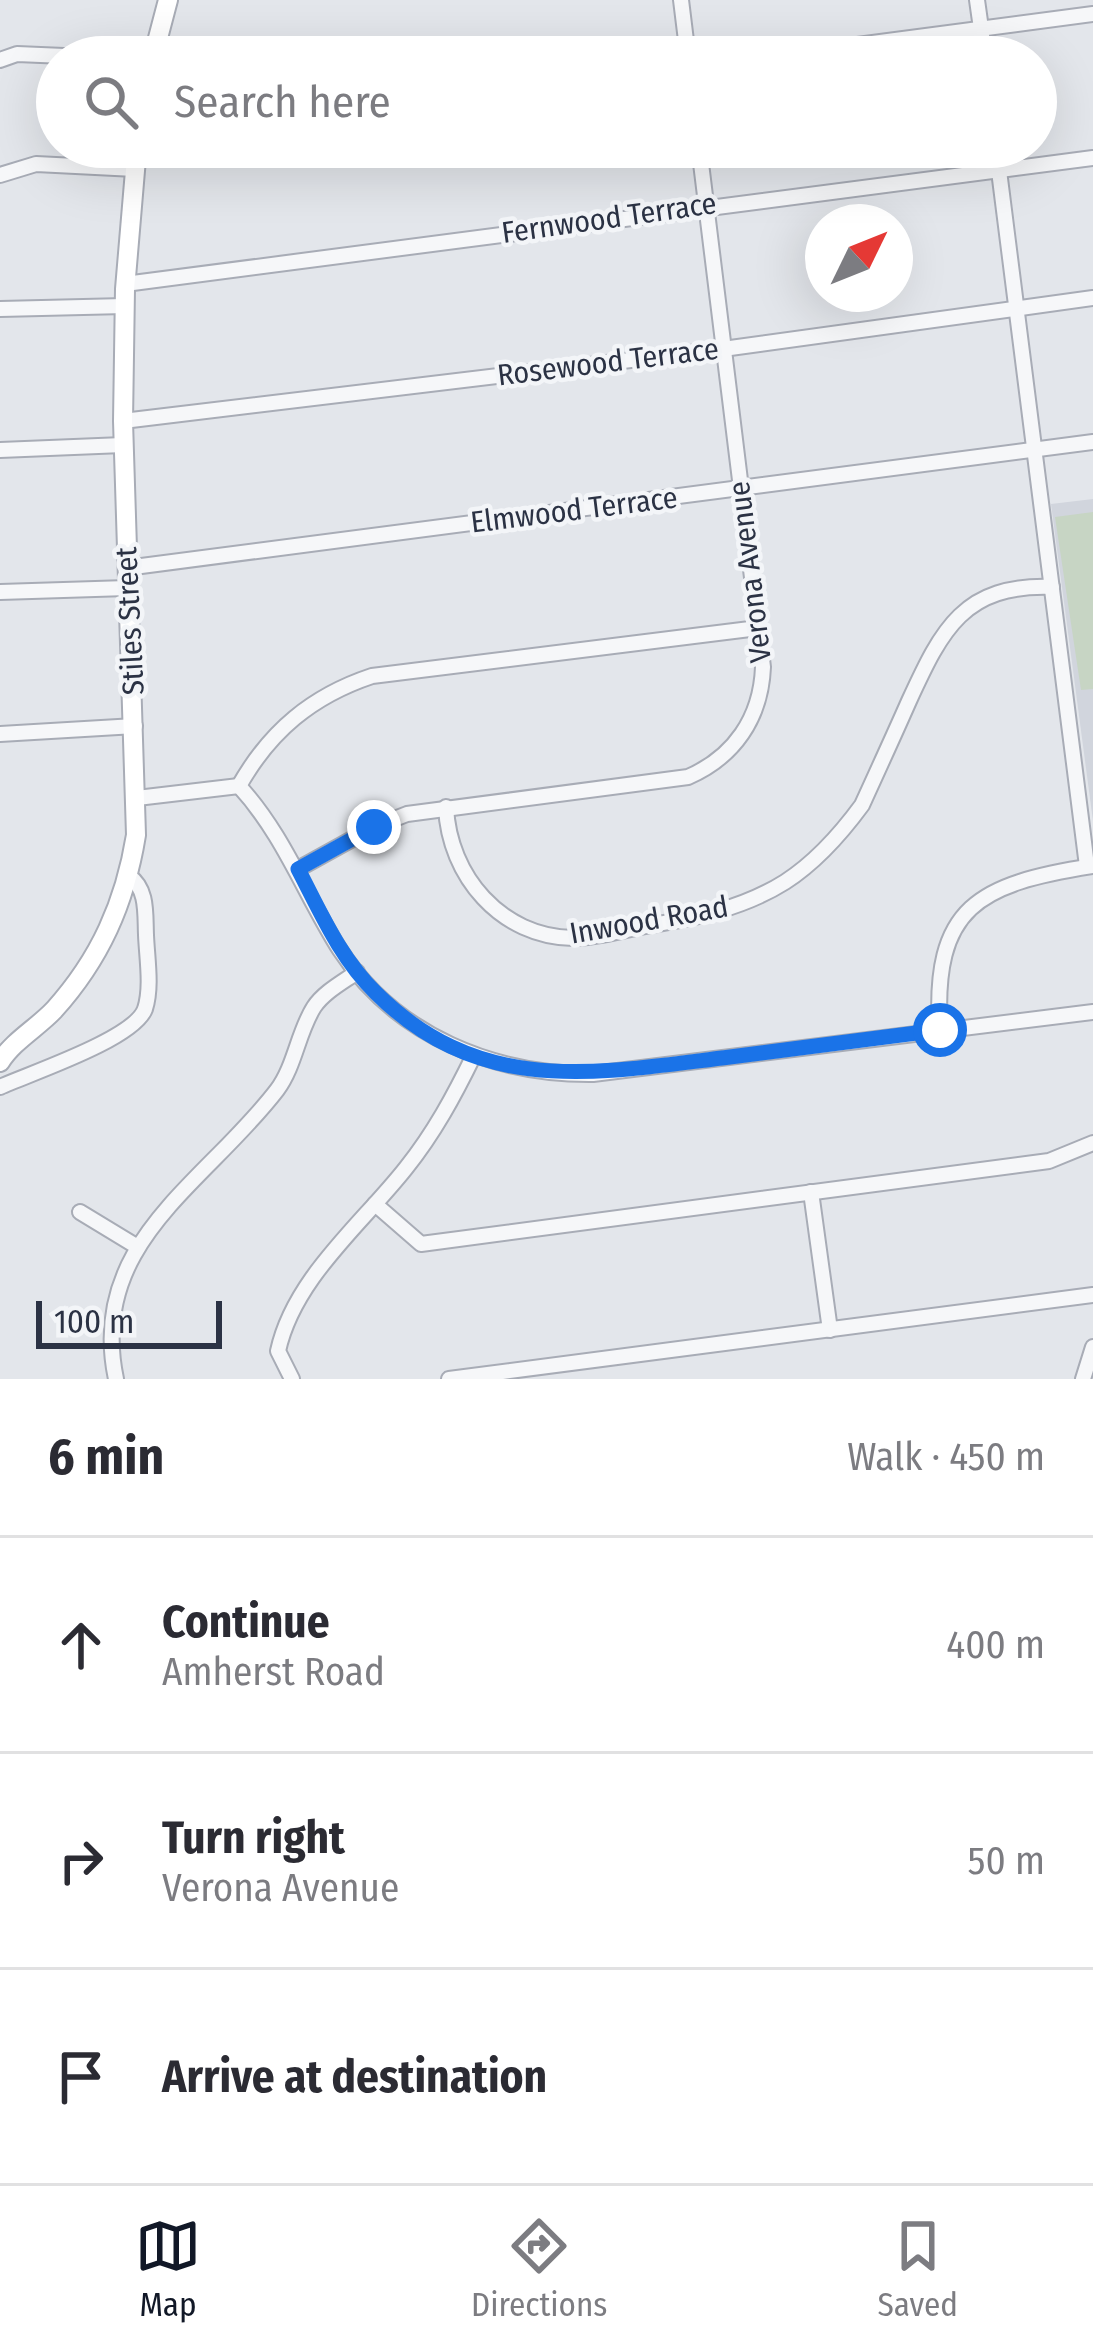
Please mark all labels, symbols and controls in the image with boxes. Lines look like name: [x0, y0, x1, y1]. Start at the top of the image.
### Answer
search box: [36, 36, 1057, 168]
icon: search: [78, 69, 144, 135]
text: Search here: [174, 75, 391, 129]
street label: Fernwood Terrace: [499, 185, 719, 251]
north arrow: [805, 204, 913, 312]
street label: Rosewood Terrace: [495, 331, 721, 393]
street label: Elmwood Terrace: [469, 479, 679, 541]
street label: Verona Avenue: [721, 479, 779, 665]
street label: Stiles Street: [108, 546, 152, 696]
route end: [347, 800, 401, 854]
street label: Inwood Road: [567, 888, 731, 952]
route start: [913, 1003, 967, 1057]
scale bar: [36, 1295, 222, 1348]
text: 100 m: [54, 1302, 134, 1342]
text: 6 min: [48, 1426, 164, 1488]
text: Walk · 450 m: [847, 1434, 1045, 1480]
text: Continue: [162, 1595, 330, 1649]
icon: ahead: [48, 1612, 114, 1678]
text: 400 m: [946, 1622, 1045, 1668]
text: Amherst Road: [162, 1649, 385, 1695]
text: Turn right: [162, 1811, 345, 1865]
icon: right: [48, 1828, 114, 1894]
text: 50 m: [968, 1838, 1045, 1884]
text: Verona Avenue: [162, 1865, 399, 1911]
icon: arrive: [48, 2044, 114, 2110]
text: Arrive at destination: [162, 2050, 547, 2104]
tab: Map: [135, 2213, 201, 2325]
tab: Directions: [471, 2213, 607, 2325]
tab: Saved: [877, 2213, 958, 2325]

